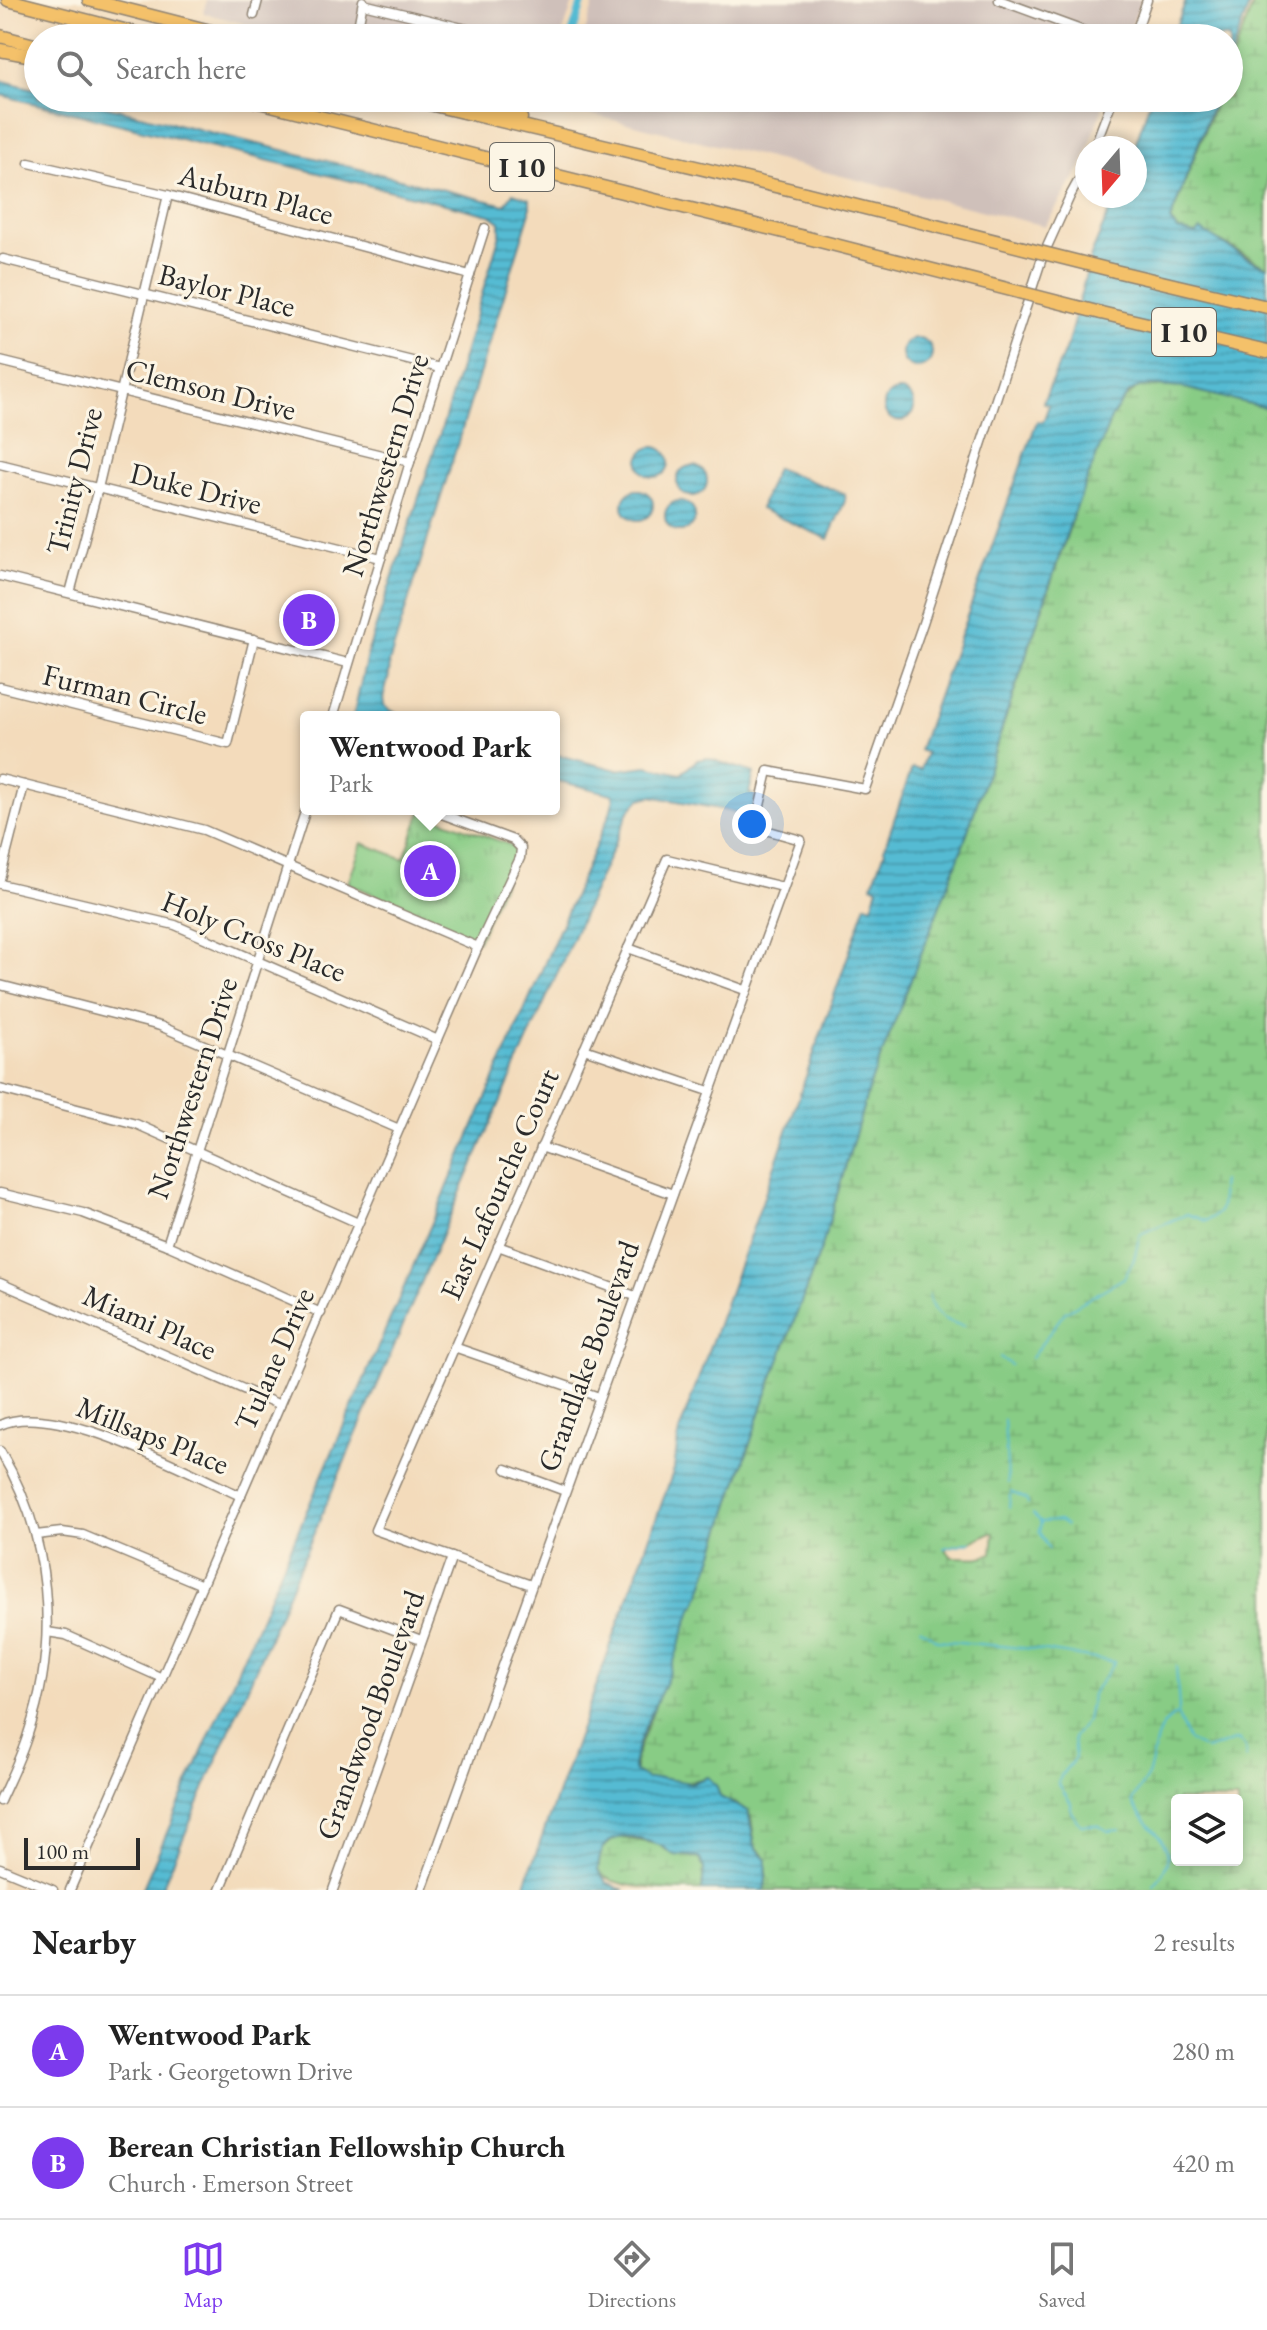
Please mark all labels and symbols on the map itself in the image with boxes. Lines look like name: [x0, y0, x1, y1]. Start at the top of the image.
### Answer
north arrow: [1075, 136, 1147, 208]
road number: I 10: [490, 143, 554, 191]
street label: Auburn Place: [173, 154, 338, 233]
street label: Baylor Place: [155, 254, 299, 326]
road number: I 10: [1152, 308, 1216, 356]
street label: Clemson Drive: [122, 349, 300, 429]
street label: Northwestern Drive: [333, 349, 437, 581]
street label: Trinity Drive: [37, 403, 111, 559]
street label: Duke Drive: [126, 453, 266, 523]
pin: B: [283, 590, 335, 650]
street label: Furman Circle: [39, 655, 211, 733]
your location: [732, 804, 772, 844]
pin: A: [404, 841, 456, 901]
street label: Holy Cross Place: [156, 881, 352, 991]
street label: Northwestern Drive: [138, 972, 246, 1204]
street label: East Lafourche Court: [431, 1062, 568, 1306]
street label: Grandlake Boulevard: [528, 1234, 648, 1477]
street label: Miami Place: [77, 1275, 223, 1369]
street label: Tulane Drive: [225, 1281, 323, 1437]
street label: Millsaps Place: [71, 1387, 235, 1483]
street label: Grandwood Boulevard: [307, 1584, 434, 1845]
scale bar: [24, 1834, 140, 1870]

